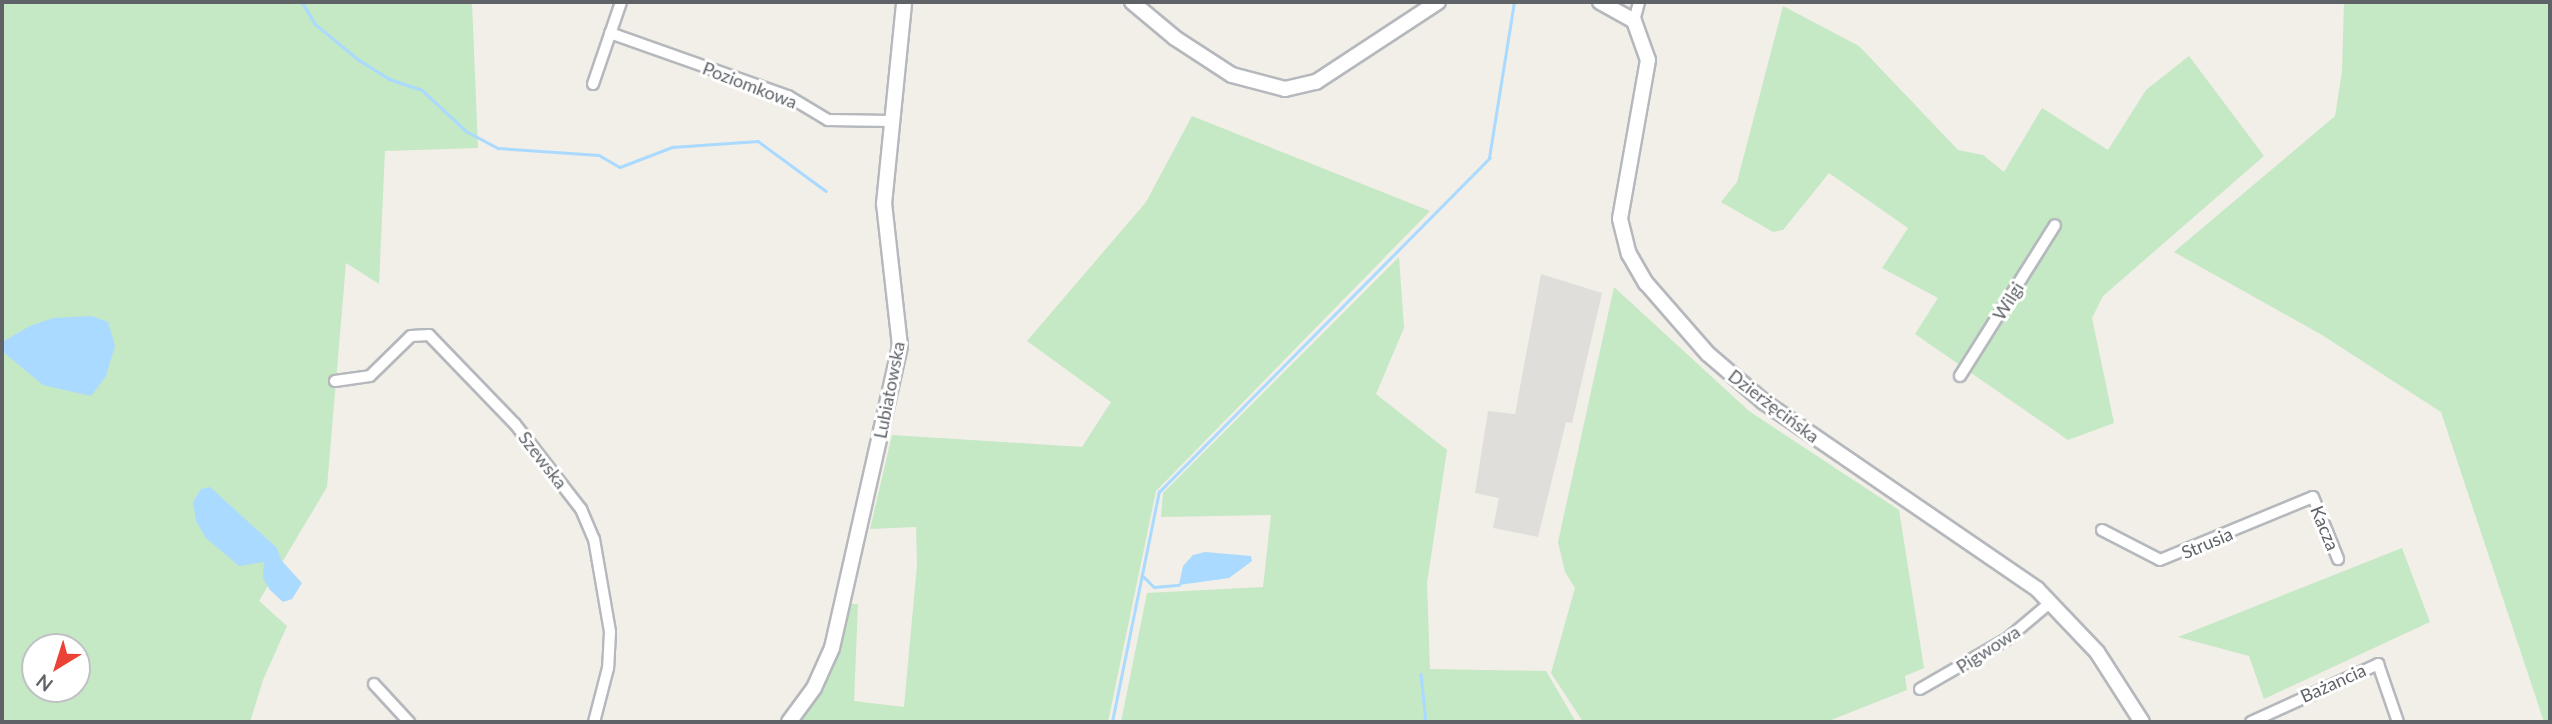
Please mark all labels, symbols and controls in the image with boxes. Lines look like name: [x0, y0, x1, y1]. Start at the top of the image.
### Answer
street label: Poziomkowa: [700, 57, 800, 113]
street label: Wilgi: [1988, 278, 2028, 324]
street label: Lubiatowska: [869, 340, 909, 440]
street label: Dzierżęcińska: [1724, 365, 1824, 447]
street label: Szewska: [514, 427, 572, 493]
street label: Kacza: [2306, 502, 2344, 554]
street label: Strusia: [2178, 523, 2236, 563]
street label: Pigwowa: [1952, 620, 2024, 678]
north arrow: [21, 633, 91, 703]
street label: Bażancia: [2297, 659, 2369, 707]
text: N: [31, 670, 57, 697]

